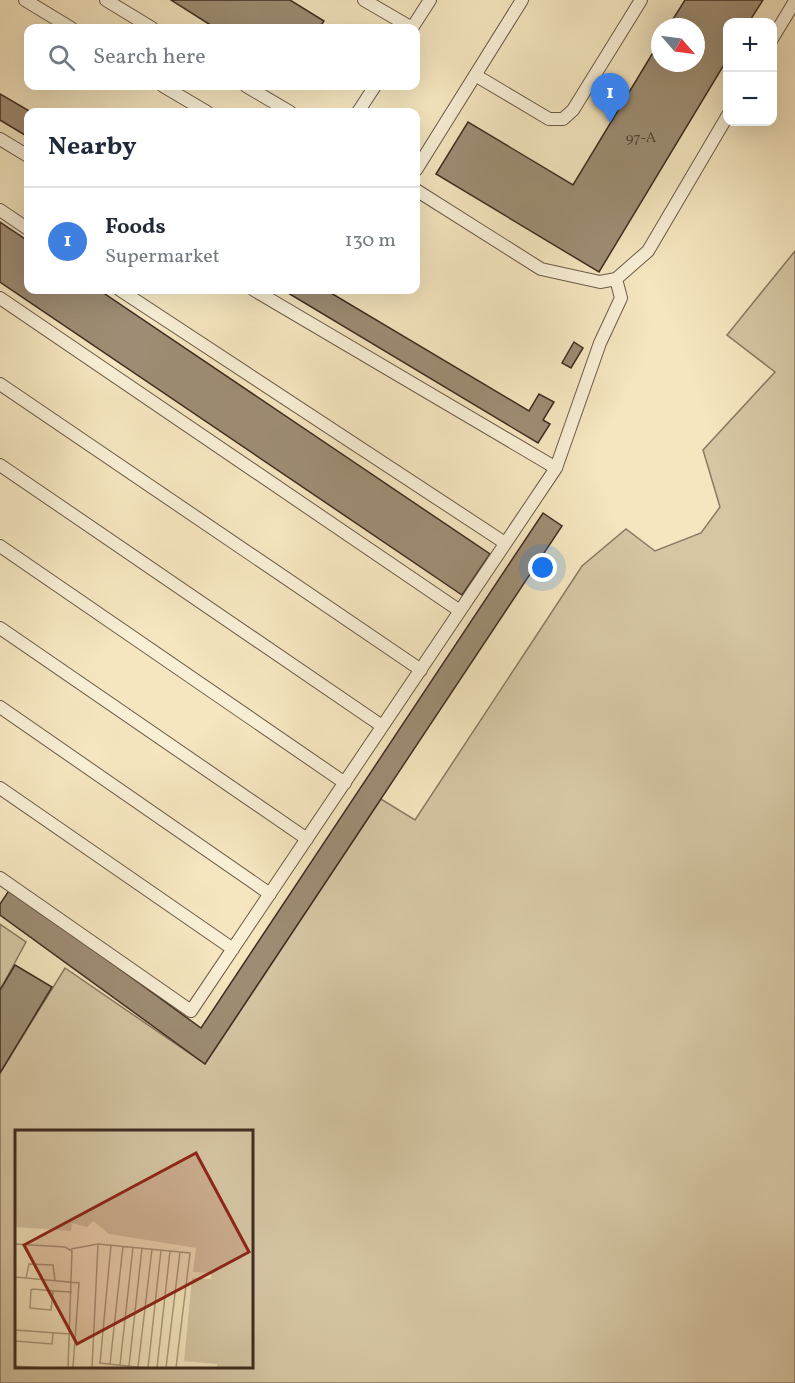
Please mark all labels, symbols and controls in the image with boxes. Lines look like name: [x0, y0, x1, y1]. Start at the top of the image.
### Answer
north arrow: [651, 18, 705, 72]
map controls: [723, 18, 777, 126]
button: +: [723, 18, 777, 72]
search box: [24, 24, 420, 90]
icon: search: [45, 41, 78, 74]
text: Search here: [93, 42, 206, 73]
button: −: [723, 72, 777, 126]
pin: 1: [590, 74, 630, 123]
house number: 97-А: [626, 128, 657, 149]
text: Nearby: [48, 129, 137, 165]
text: Foods: [105, 212, 166, 243]
text: 1: [63, 227, 72, 255]
text: 130 m: [345, 227, 396, 255]
text: Supermarket: [105, 243, 220, 271]
your location: [528, 553, 557, 582]
inset map: [15, 1130, 254, 1368]

